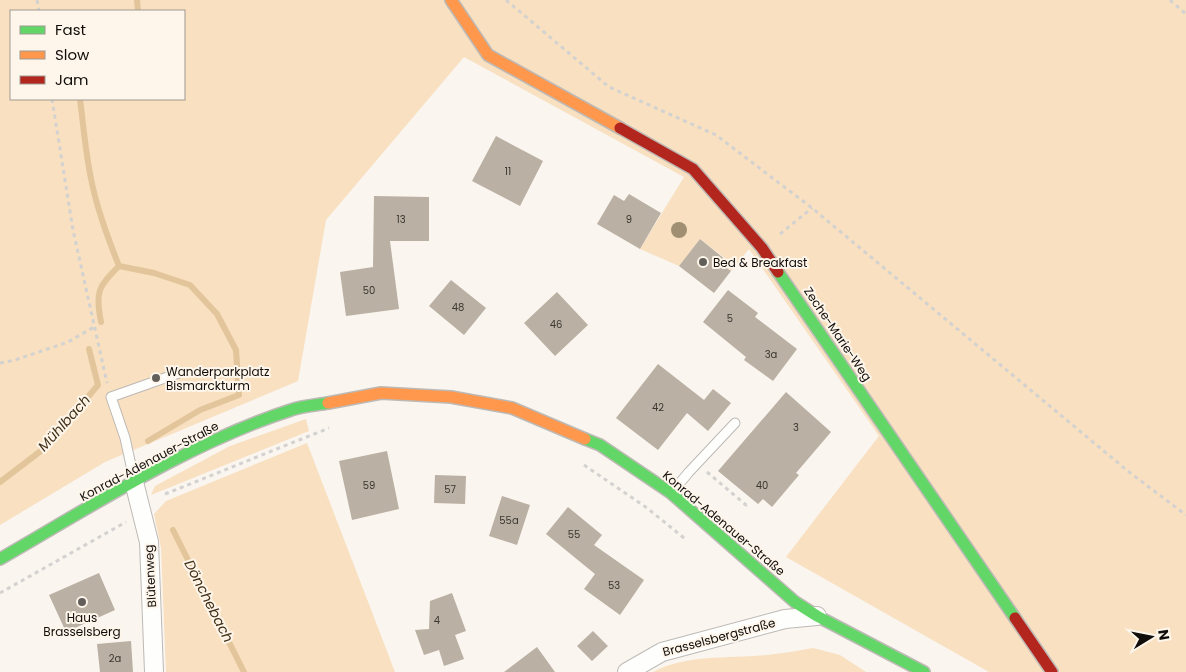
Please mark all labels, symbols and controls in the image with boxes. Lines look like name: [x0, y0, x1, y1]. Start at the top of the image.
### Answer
legend: [10, 10, 185, 100]
text: Fast: [55, 19, 86, 40]
text: Slow: [55, 44, 90, 65]
text: Jam: [55, 69, 89, 90]
house number: 11: [505, 164, 511, 179]
house number: 13: [396, 212, 406, 227]
house number: 9: [626, 212, 632, 227]
place label: Bed & Breakfast: [713, 254, 807, 271]
marker: Bed & Breakfast: [697, 256, 709, 268]
house number: 50: [363, 283, 375, 298]
street label: Zeche-Marie-Weg: [800, 284, 876, 384]
house number: 48: [452, 300, 464, 315]
house number: 5: [727, 311, 733, 326]
house number: 46: [550, 317, 562, 332]
house number: 3a: [765, 347, 777, 362]
place label: Wanderparkplatz Bismarckturm: [166, 363, 269, 394]
marker: Wanderparkplatz Bismarckturm: [150, 372, 162, 384]
water label: Mühlbach: [33, 390, 95, 456]
house number: 42: [652, 400, 664, 415]
street label: Konrad-Adenauer-Straße: [77, 417, 221, 505]
house number: 3: [793, 420, 799, 435]
street label: Konrad-Adenauer-Straße: [659, 467, 789, 579]
house number: 59: [363, 478, 375, 493]
house number: 40: [756, 478, 768, 493]
house number: 57: [444, 482, 456, 497]
house number: 55a: [499, 513, 519, 528]
house number: 55: [568, 527, 580, 542]
street label: Blütenweg: [140, 544, 160, 608]
water label: Dönchebach: [180, 556, 238, 646]
house number: 53: [608, 578, 620, 593]
marker: Haus Brasselsberg: [76, 596, 88, 608]
place label: Haus Brasselsberg: [43, 609, 121, 640]
north arrow: [1126, 612, 1176, 662]
house number: 4: [434, 613, 440, 628]
street label: Brasselsbergstraße: [661, 614, 777, 660]
text: N: [1153, 628, 1175, 642]
house number: 2a: [109, 651, 121, 666]

